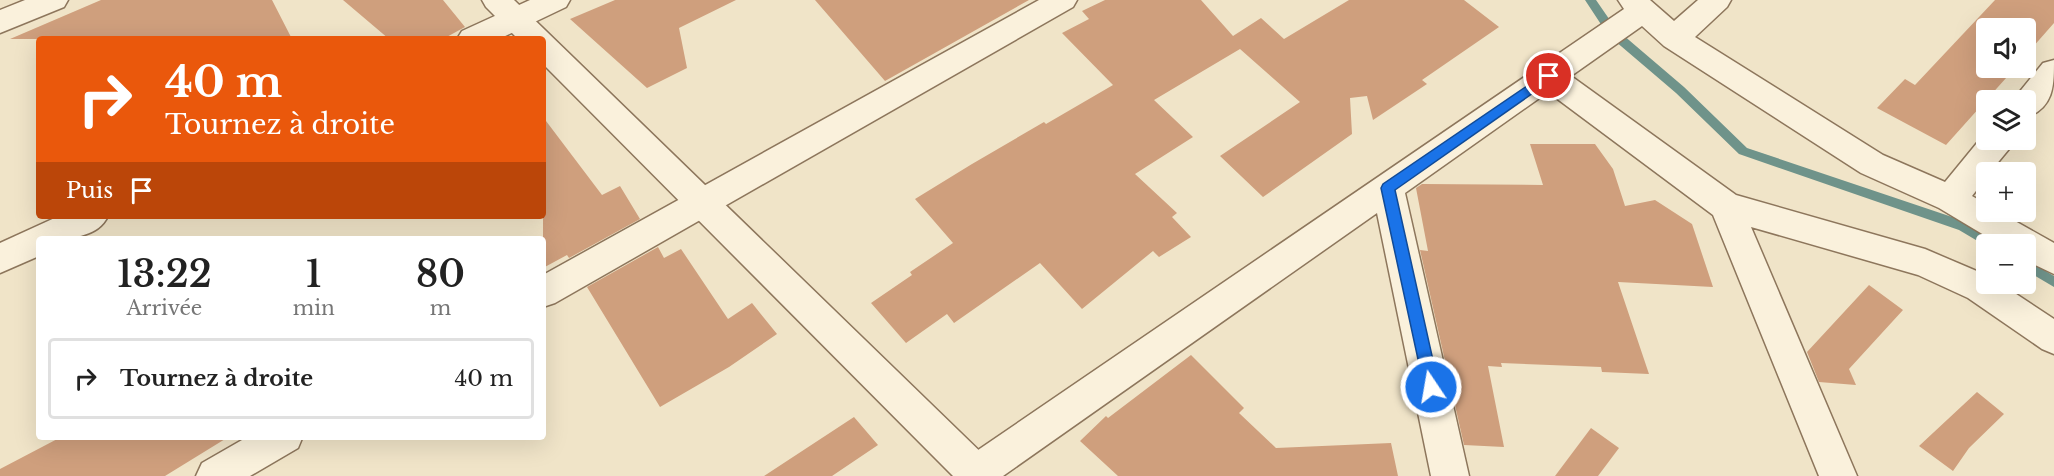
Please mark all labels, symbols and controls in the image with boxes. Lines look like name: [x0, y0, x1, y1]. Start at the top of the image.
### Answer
map controls: [1976, 18, 2036, 294]
button: sound: [1976, 18, 2036, 78]
pin: [1523, 50, 1574, 101]
text: 40 m: [165, 56, 282, 108]
icon: arrive: [1532, 59, 1565, 92]
icon: right: [66, 60, 144, 138]
button: layers: [1976, 90, 2036, 150]
text: Tournez à droite: [165, 108, 395, 141]
button: +: [1976, 162, 2036, 222]
icon: arrive: [125, 174, 158, 207]
text: Puis: [66, 177, 113, 204]
button: −: [1976, 234, 2036, 294]
text: 13:22: [117, 252, 212, 297]
text: 1: [306, 252, 322, 297]
text: 80: [416, 252, 465, 297]
text: Arrivée: [126, 296, 202, 320]
text: min: [293, 296, 335, 320]
text: m: [430, 296, 451, 320]
position arrow: [1399, 355, 1463, 419]
icon: right: [69, 362, 102, 395]
text: Tournez à droite: [120, 365, 313, 392]
text: 40 m: [455, 365, 513, 392]

